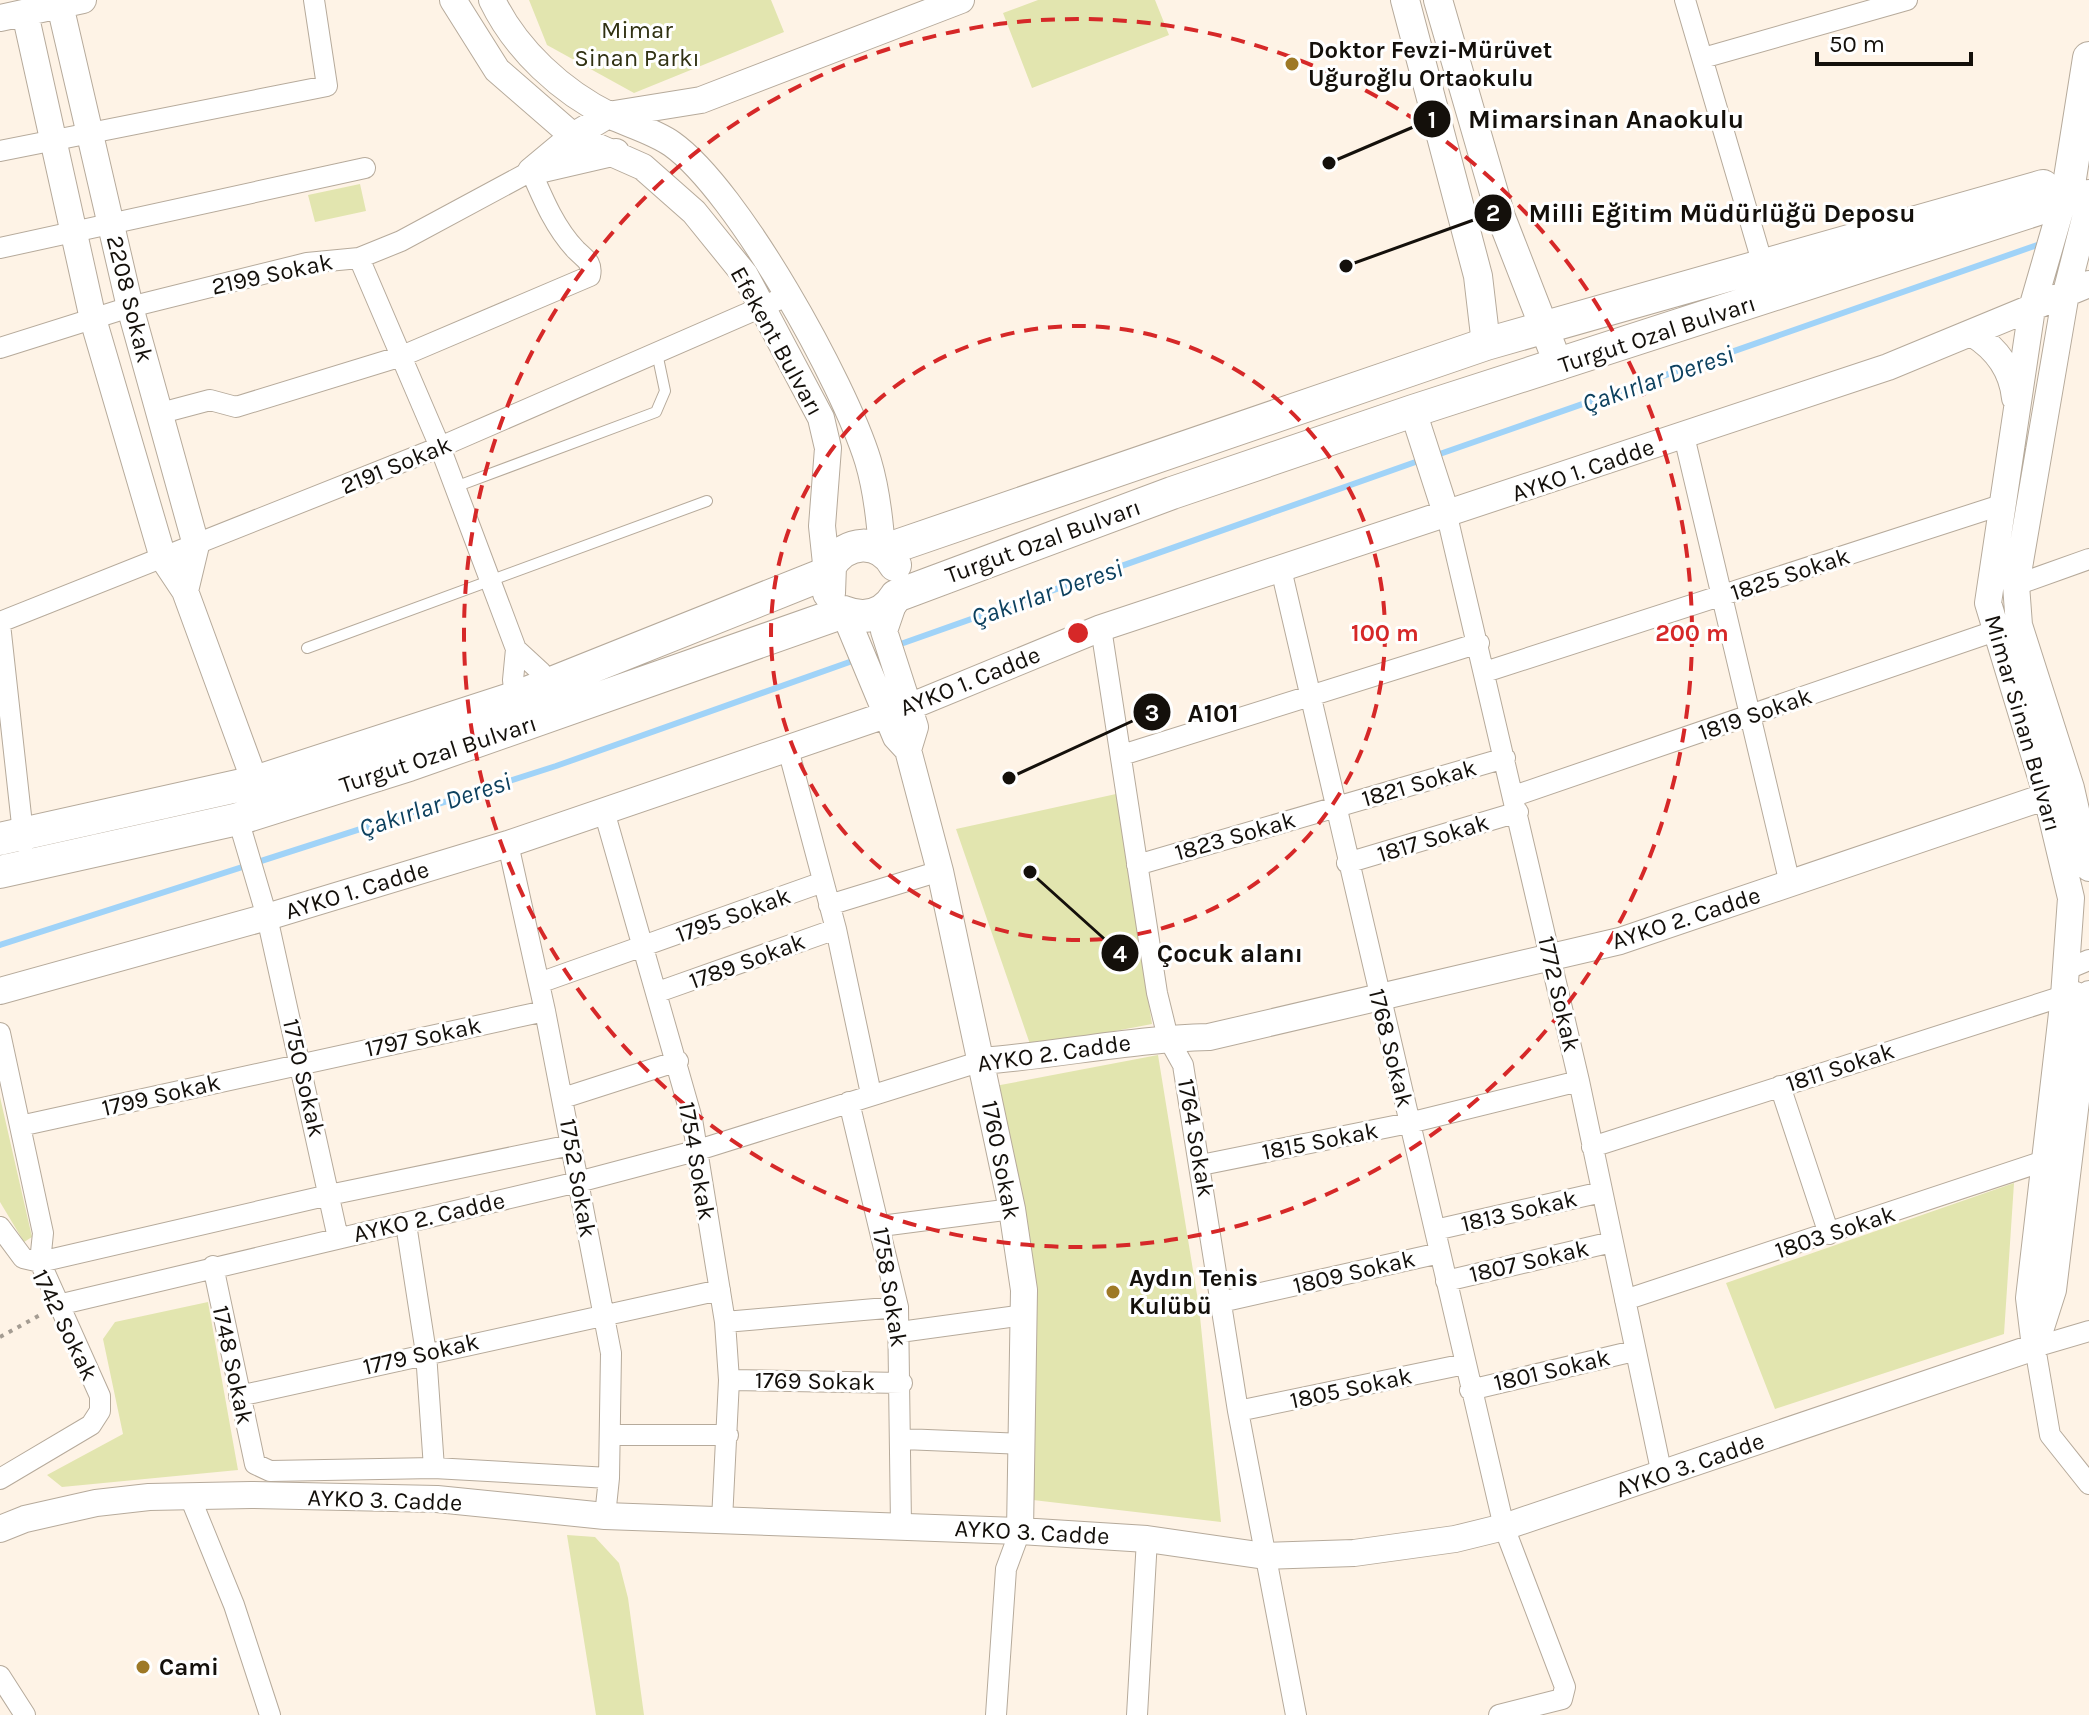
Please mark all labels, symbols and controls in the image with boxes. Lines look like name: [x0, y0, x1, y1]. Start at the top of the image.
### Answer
park label: Mimar Sinan Parkı: [574, 16, 700, 72]
scale bar: [1817, 16, 1971, 66]
text: 50 m: [1829, 30, 1885, 58]
place label: Doktor Fevzi-Mürüvet Uğuroğlu Ortaokulu: [1308, 36, 1552, 92]
marker: Doktor Fevzi-Mürüvet Uğuroğlu Ortaokulu: [1283, 55, 1301, 73]
callout: Mimarsinan Anaokulu: [1412, 94, 1761, 144]
text: Mimarsinan Anaokulu: [1468, 104, 1744, 135]
text: 1: [1428, 106, 1436, 134]
callout: Milli Eğitim Müdürlüğü Deposu: [1473, 188, 1932, 238]
text: Milli Eğitim Müdürlüğü Deposu: [1528, 198, 1916, 229]
text: 2: [1486, 199, 1500, 227]
street label: 2208 Sokak: [101, 232, 159, 366]
street label: 2199 Sokak: [209, 247, 335, 301]
street label: Efekent Bulvarı: [724, 261, 830, 421]
street label: Turgut Ozal Bulvarı: [1555, 289, 1759, 379]
water label: Çakırlar Deresi: [1578, 339, 1738, 419]
street label: 2191 Sokak: [336, 430, 456, 500]
street label: AYKO 1. Cadde: [1508, 433, 1658, 507]
street label: Turgut Ozal Bulvarı: [942, 493, 1144, 589]
street label: 1825 Sokak: [1727, 542, 1853, 606]
water label: Çakırlar Deresi: [967, 553, 1127, 633]
street label: Mimar Sinan Bulvarı: [1979, 611, 2067, 835]
centre of rings: [1064, 619, 1092, 647]
text: 100 m: [1351, 619, 1419, 647]
text: 200 m: [1655, 619, 1729, 647]
street label: AYKO 1. Cadde: [896, 640, 1044, 722]
street label: 1819 Sokak: [1695, 682, 1815, 746]
callout: A101: [1132, 687, 1255, 737]
text: A101: [1187, 698, 1239, 729]
text: 3: [1145, 699, 1159, 727]
street label: Turgut Ozal Bulvarı: [336, 709, 540, 799]
street label: 1821 Sokak: [1358, 753, 1480, 813]
water label: Çakırlar Deresi: [355, 766, 515, 844]
street label: 1823 Sokak: [1171, 805, 1299, 867]
street label: 1817 Sokak: [1374, 808, 1492, 868]
street label: AYKO 1. Cadde: [282, 855, 432, 925]
street label: 1795 Sokak: [672, 881, 794, 949]
street label: AYKO 2. Cadde: [1608, 881, 1764, 955]
street label: 1789 Sokak: [685, 927, 809, 995]
callout: Çocuk alanı: [1100, 928, 1319, 978]
street label: 1772 Sokak: [1532, 933, 1586, 1055]
text: Çocuk alanı: [1157, 938, 1303, 969]
text: 4: [1113, 940, 1127, 968]
street label: 1768 Sokak: [1363, 986, 1419, 1110]
street label: 1797 Sokak: [362, 1011, 484, 1063]
street label: 1750 Sokak: [277, 1016, 331, 1140]
street label: AYKO 2. Cadde: [975, 1028, 1133, 1078]
street label: 1811 Sokak: [1782, 1036, 1898, 1098]
street label: 1799 Sokak: [99, 1068, 223, 1122]
street label: 1764 Sokak: [1172, 1077, 1220, 1199]
street label: 1760 Sokak: [976, 1098, 1026, 1222]
street label: 1754 Sokak: [673, 1100, 721, 1222]
street label: 1752 Sokak: [554, 1116, 602, 1240]
street label: 1815 Sokak: [1260, 1116, 1380, 1166]
street label: 1813 Sokak: [1458, 1184, 1580, 1238]
street label: AYKO 2. Cadde: [350, 1186, 508, 1248]
street label: 1803 Sokak: [1771, 1199, 1899, 1265]
street label: 1758 Sokak: [867, 1225, 913, 1349]
street label: 1807 Sokak: [1467, 1234, 1591, 1288]
street label: 1809 Sokak: [1290, 1244, 1418, 1300]
place label: Aydın Tenis Kulübü: [1129, 1264, 1258, 1320]
street label: 1742 Sokak: [26, 1265, 104, 1385]
marker: Aydın Tenis Kulübü: [1104, 1283, 1122, 1301]
street label: 1748 Sokak: [207, 1303, 259, 1427]
street label: 1779 Sokak: [360, 1327, 482, 1381]
street label: 1801 Sokak: [1491, 1343, 1613, 1397]
street label: 1805 Sokak: [1287, 1361, 1415, 1415]
street label: 1769 Sokak: [755, 1366, 875, 1396]
street label: AYKO 3. Cadde: [1612, 1427, 1768, 1503]
street label: AYKO 3. Cadde: [307, 1483, 463, 1517]
street label: AYKO 3. Cadde: [954, 1514, 1110, 1550]
place label: Cami: [159, 1653, 219, 1681]
marker: Cami: [134, 1658, 152, 1676]

